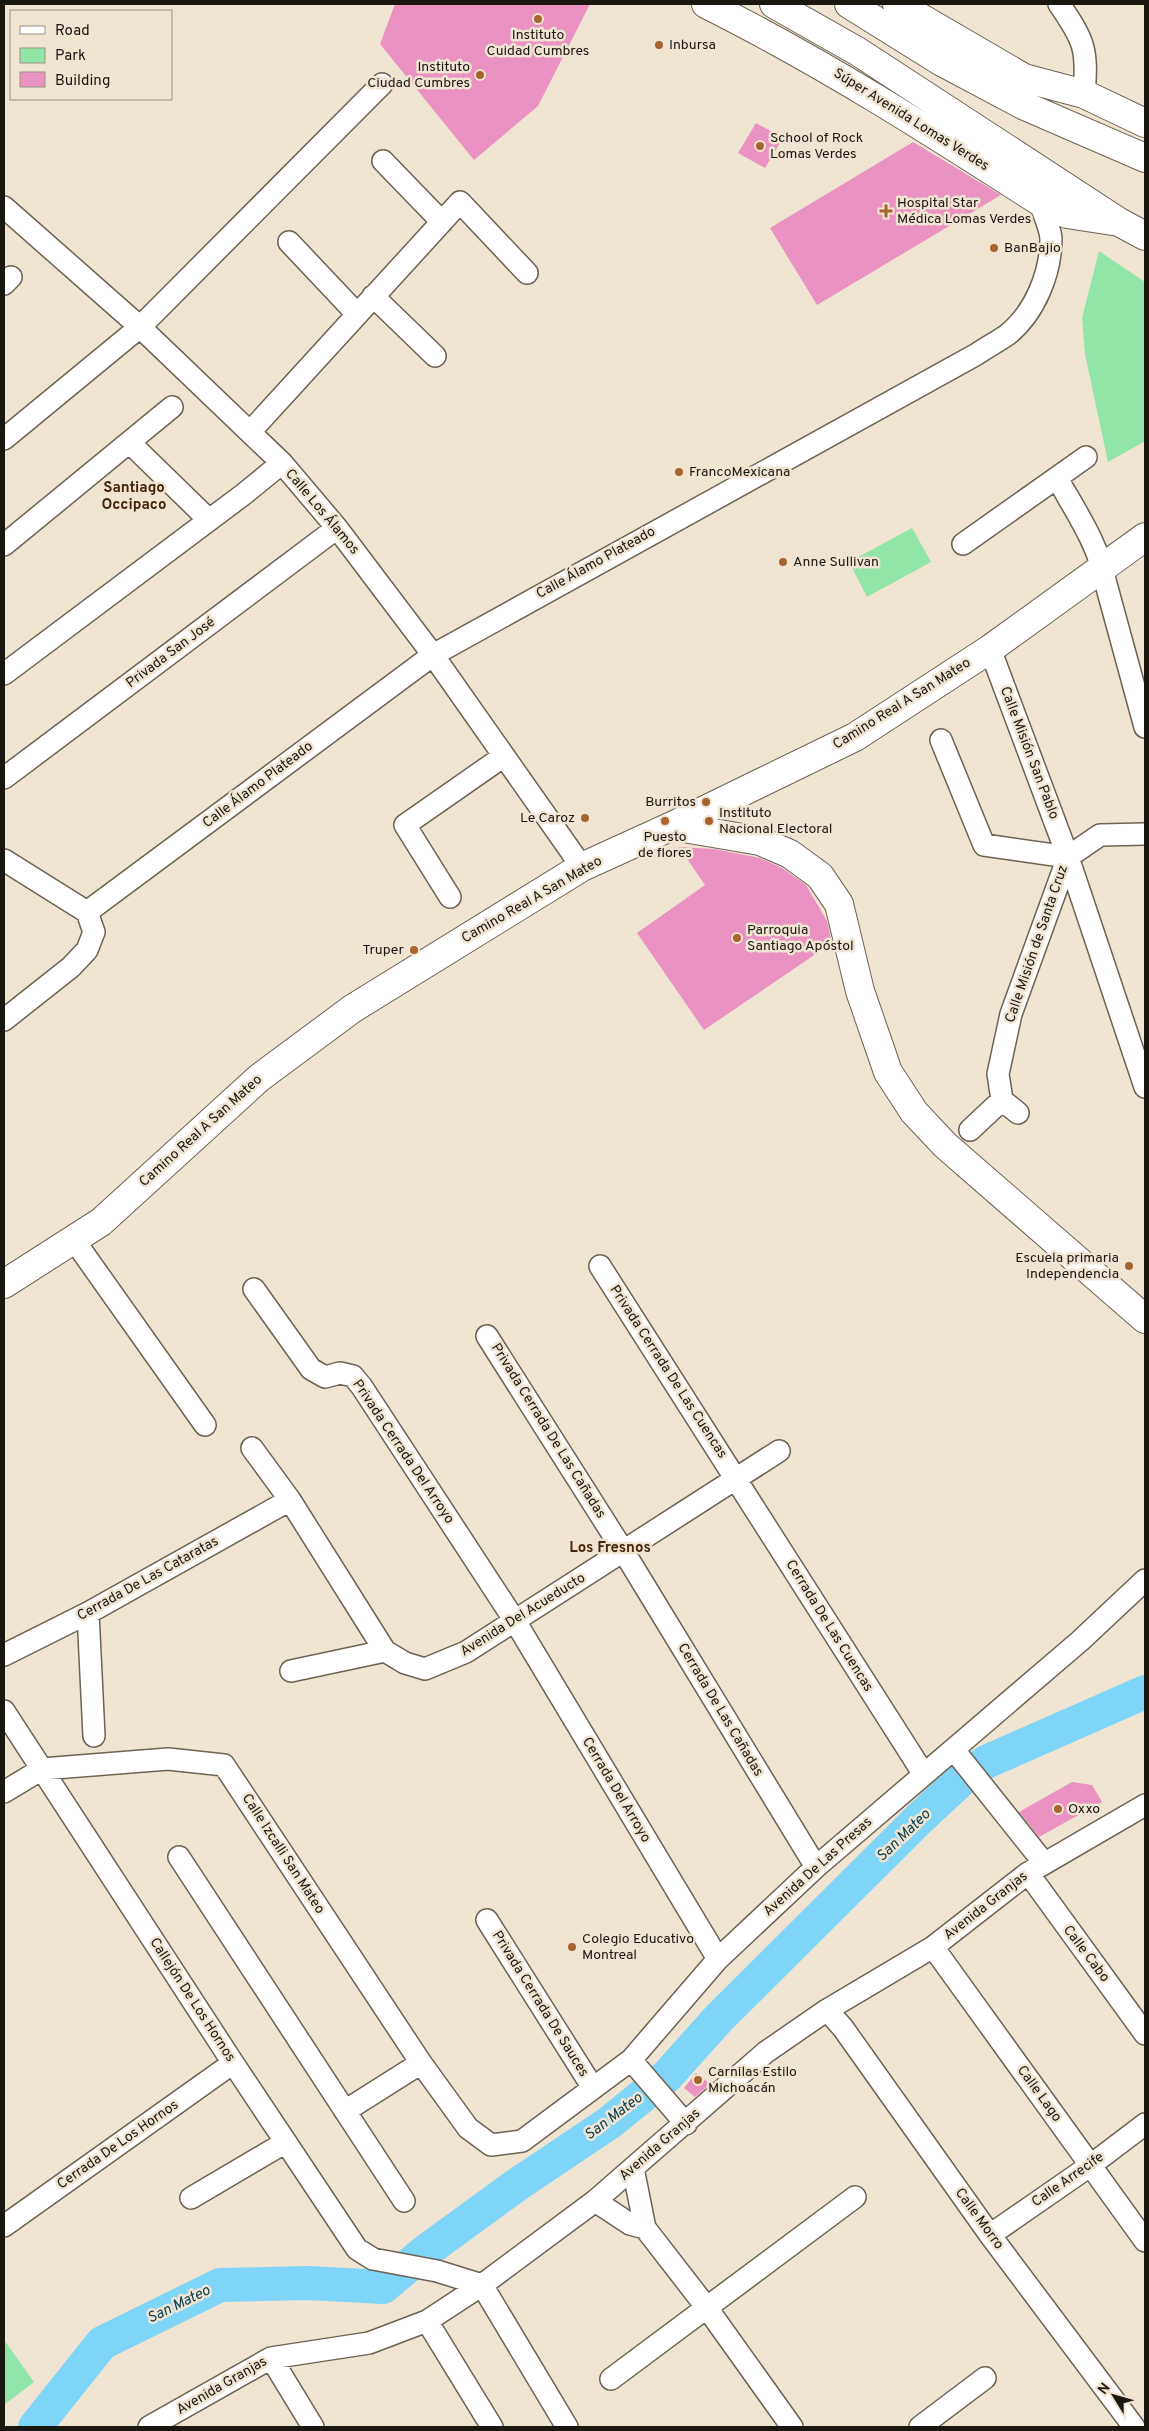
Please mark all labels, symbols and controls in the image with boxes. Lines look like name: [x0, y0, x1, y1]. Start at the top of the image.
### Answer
legend: [10, 10, 172, 100]
marker: Instituto Cuidad Cumbres: [532, 13, 544, 25]
text: Road: [55, 22, 90, 41]
place label: Instituto Cuidad Cumbres: [487, 27, 589, 60]
place label: Inbursa: [669, 37, 716, 54]
marker: Inbursa: [653, 39, 665, 51]
text: Park: [55, 47, 86, 66]
place label: Instituto Ciudad Cumbres: [367, 59, 470, 92]
street label: Súper Avenida Lomas Verdes: [830, 65, 992, 175]
marker: Instituto Ciudad Cumbres: [474, 69, 486, 81]
text: Building: [55, 72, 110, 91]
place label: School of Rock Lomas Verdes: [770, 130, 863, 163]
marker: School of Rock Lomas Verdes: [754, 140, 766, 152]
place label: Hospital Star Médica Lomas Verdes: [897, 195, 1031, 228]
marker: Hospital Star Médica Lomas Verdes: [879, 204, 893, 218]
place label: BanBajio: [1004, 240, 1061, 257]
marker: BanBajio: [988, 242, 1000, 254]
place label: FrancoMexicana: [689, 464, 790, 481]
street label: Calle Los Álamos: [281, 465, 363, 558]
marker: FrancoMexicana: [673, 466, 685, 478]
district label: Santiago Occipaco: [102, 479, 166, 515]
street label: Calle Álamo Plateado: [533, 522, 659, 603]
place label: Anne Sullivan: [793, 554, 879, 571]
marker: Anne Sullivan: [777, 556, 789, 568]
street label: Privada San José: [123, 614, 219, 692]
street label: Camino Real A San Mateo: [830, 654, 974, 753]
street label: Calle Misión San Pablo: [996, 684, 1062, 822]
street label: Calle Álamo Plateado: [199, 737, 317, 832]
place label: Burritos: [645, 794, 696, 811]
marker: Burritos: [700, 796, 712, 808]
place label: Instituto Nacional Electoral: [719, 805, 832, 838]
place label: Le Caroz: [520, 810, 575, 827]
marker: Le Caroz: [579, 812, 591, 824]
marker: Puesto de flores: [659, 815, 671, 827]
marker: Instituto Nacional Electoral: [703, 815, 715, 827]
place label: Puesto de flores: [638, 829, 692, 862]
street label: Camino Real A San Mateo: [459, 853, 605, 947]
street label: Calle Misión de Santa Cruz: [1002, 863, 1072, 1025]
place label: Parroquia Santiago Apóstol: [747, 922, 854, 955]
marker: Parroquia Santiago Apóstol: [731, 932, 743, 944]
place label: Truper: [363, 942, 405, 959]
marker: Truper: [408, 944, 420, 956]
street label: Camino Real A San Mateo: [136, 1071, 266, 1191]
place label: Escuela primaria Independencia: [1015, 1250, 1119, 1283]
marker: Escuela primaria Independencia: [1123, 1260, 1135, 1272]
street label: Privada Cerrada De Las Cuencas: [606, 1282, 730, 1462]
street label: Privada Cerrada De Las Cañadas: [487, 1340, 609, 1522]
street label: Privada Cerrada Del Arroyo: [348, 1377, 458, 1528]
street label: Cerrada De Las Cataratas: [74, 1533, 222, 1625]
district label: Los Fresnos: [569, 1539, 651, 1558]
street label: Cerrada De Las Cuencas: [781, 1557, 877, 1695]
street label: Avenida Del Acueducto: [457, 1569, 589, 1660]
street label: Cerrada De Las Cañadas: [673, 1640, 767, 1780]
street label: Cerrada Del Arroyo: [578, 1734, 654, 1846]
street label: Calle Izcalli San Mateo: [238, 1791, 328, 1917]
place label: Oxxo: [1068, 1801, 1100, 1818]
marker: Oxxo: [1052, 1803, 1064, 1815]
water label: San Mateo: [873, 1806, 935, 1866]
street label: Avenida De Las Presas: [760, 1814, 876, 1920]
street label: Avenida Granjas: [941, 1868, 1031, 1944]
street label: Calle Cabo: [1059, 1922, 1113, 1986]
street label: Privada Cerrada De Sauces: [488, 1928, 592, 2080]
place label: Colegio Educativo Montreal: [582, 1931, 694, 1964]
street label: Callejón De Los Hornos: [145, 1935, 239, 2065]
marker: Colegio Educativo Montreal: [566, 1941, 578, 1953]
street label: Calle Lago: [1013, 2062, 1065, 2126]
place label: Carnilas Estilo Michoacán: [708, 2064, 797, 2097]
marker: Carnilas Estilo Michoacán: [692, 2074, 704, 2086]
water label: San Mateo: [581, 2089, 647, 2145]
street label: Cerrada De Los Hornos: [54, 2097, 182, 2193]
street label: Avenida Granjas: [616, 2105, 704, 2185]
street label: Calle Arrecife: [1029, 2149, 1107, 2211]
street label: Calle Morro: [951, 2185, 1007, 2253]
water label: San Mateo: [144, 2282, 214, 2328]
street label: Avenida Granjas: [174, 2353, 270, 2419]
north arrow: [1089, 2371, 1139, 2421]
text: N: [1095, 2380, 1115, 2398]

